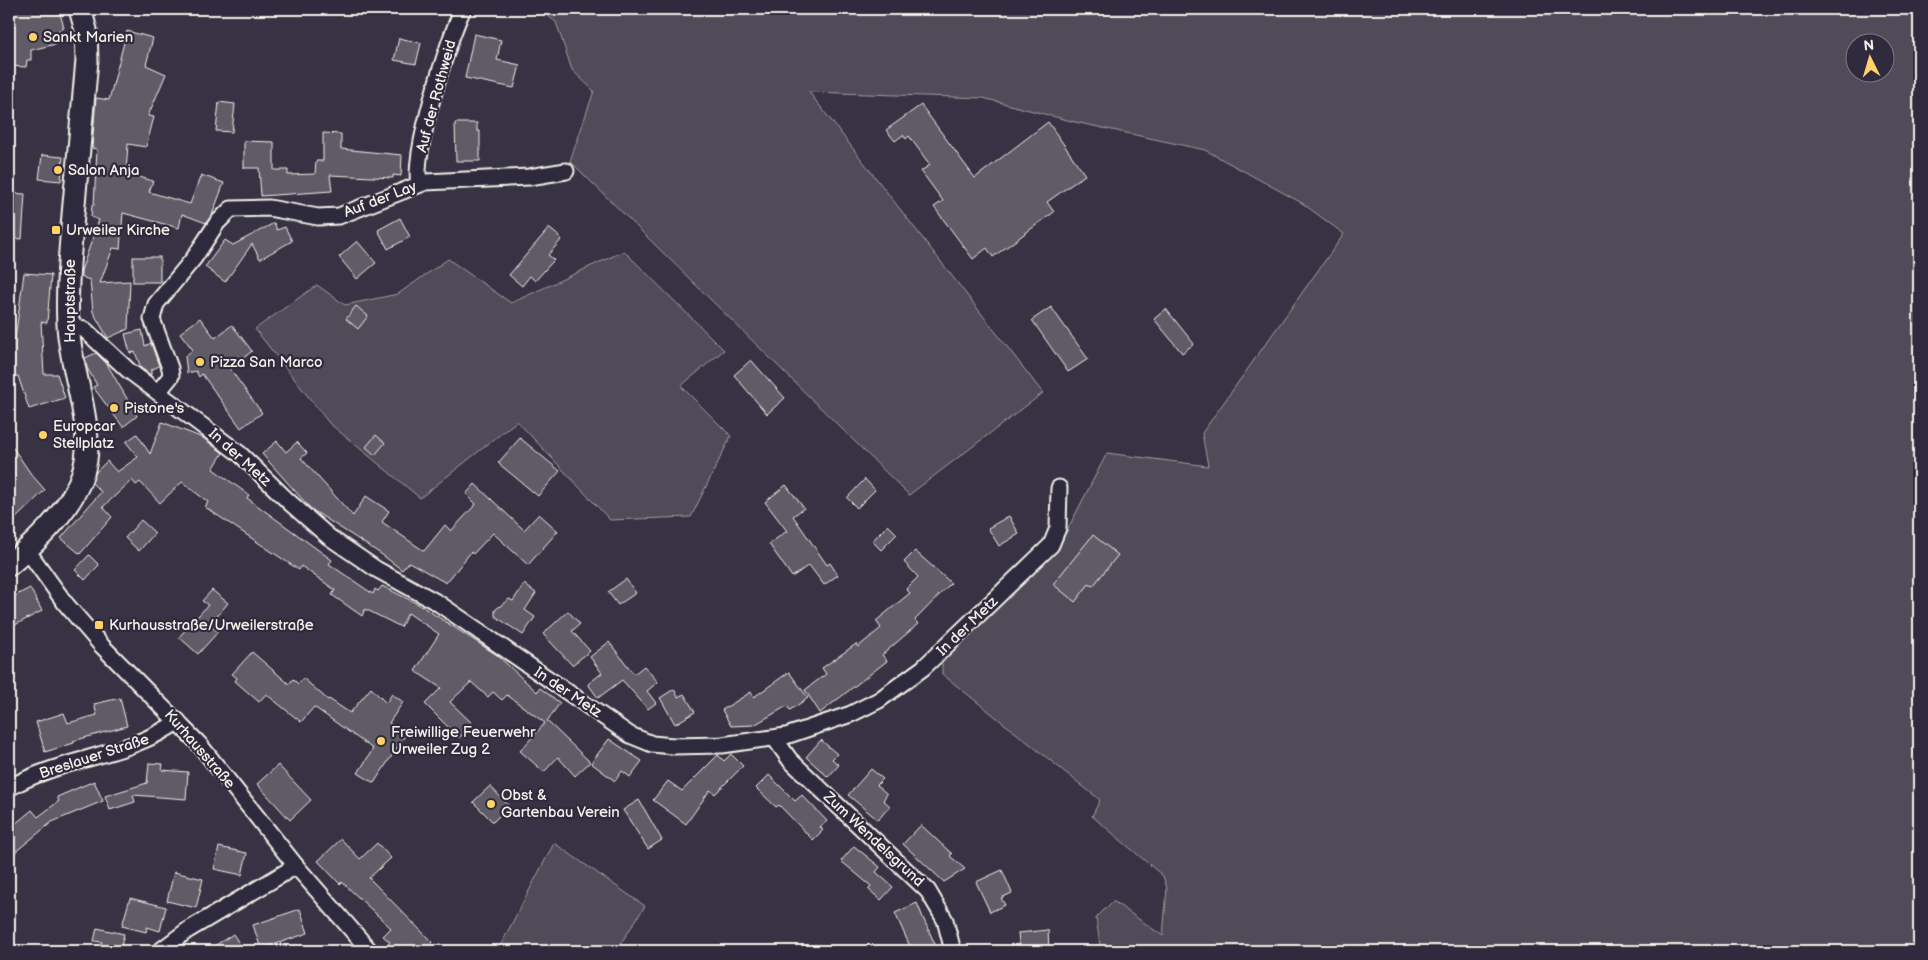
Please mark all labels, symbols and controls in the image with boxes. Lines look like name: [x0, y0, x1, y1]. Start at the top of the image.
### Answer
place label: Sankt Marien: [43, 28, 133, 47]
marker: Sankt Marien: [27, 31, 39, 43]
north arrow: [1846, 32, 1896, 82]
text: N: [1863, 37, 1875, 54]
street label: Auf der Rothweid: [412, 38, 461, 154]
place label: Salon Anja: [68, 161, 140, 180]
marker: Salon Anja: [52, 164, 64, 176]
street label: Auf der Lay: [341, 177, 419, 222]
place label: Urweiler Kirche: [66, 221, 170, 240]
marker: Urweiler Kirche: [50, 224, 62, 236]
street label: Hauptstraße: [61, 259, 80, 343]
place label: Pizza San Marco: [210, 353, 322, 372]
marker: Pizza San Marco: [194, 356, 206, 368]
place label: Pistone's: [124, 399, 185, 418]
marker: Pistone's: [108, 402, 120, 414]
place label: Europcar Stellplatz: [53, 417, 116, 453]
street label: In der Metz: [204, 424, 276, 491]
marker: Europcar Stellplatz: [37, 429, 49, 441]
street label: In der Metz: [933, 592, 1002, 660]
place label: Kurhausstraße/Urweilerstraße: [109, 616, 314, 635]
marker: Kurhausstraße/Urweilerstraße: [93, 619, 105, 631]
street label: In der Metz: [530, 663, 606, 722]
street label: Kurhausstraße: [160, 706, 239, 793]
place label: Freiwillige Feuerwehr Urweiler Zug 2: [391, 723, 536, 759]
street label: Breslauer Straße: [37, 730, 152, 783]
marker: Freiwillige Feuerwehr Urweiler Zug 2: [375, 735, 387, 747]
place label: Obst & Gartenbau Verein: [501, 786, 620, 822]
street label: Zum Wendelsgrund: [819, 787, 928, 891]
marker: Obst & Gartenbau Verein: [485, 798, 497, 810]

